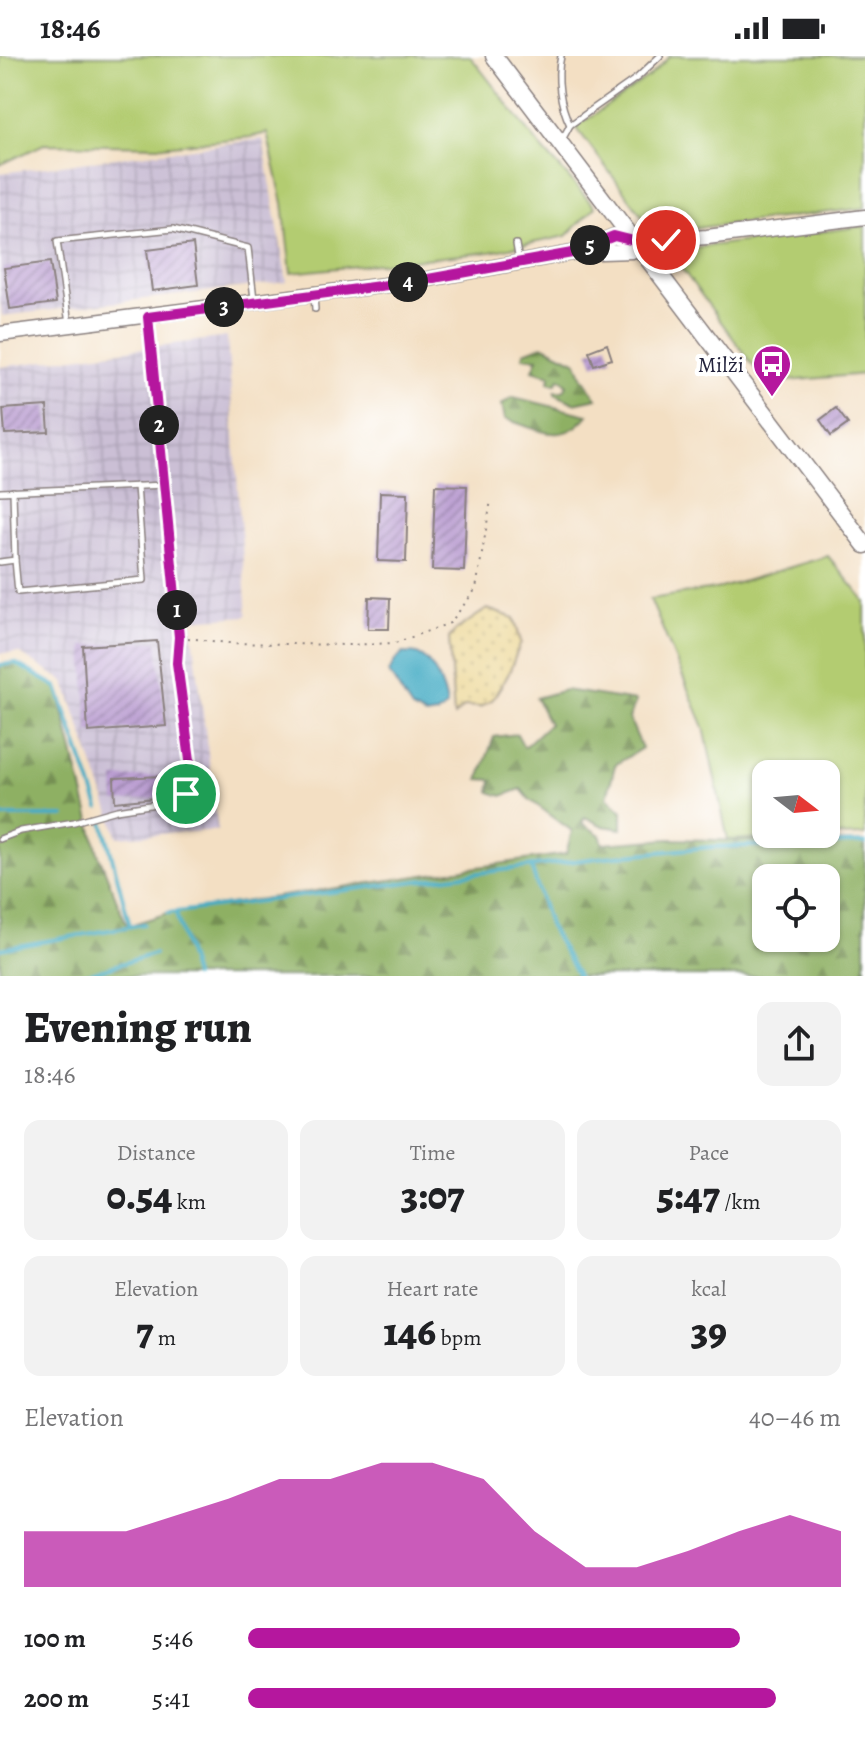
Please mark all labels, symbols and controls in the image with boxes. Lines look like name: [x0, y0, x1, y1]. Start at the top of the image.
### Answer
text: 18:46: [40, 8, 100, 48]
pin: [632, 206, 700, 274]
icon: check: [644, 218, 688, 262]
pin: 5: [570, 225, 610, 265]
text: 5: [585, 230, 595, 260]
pin: 4: [388, 262, 428, 302]
text: 4: [403, 267, 413, 297]
pin: 3: [204, 287, 244, 327]
text: 3: [219, 292, 229, 322]
bus stop icon: Milži: [751, 343, 793, 398]
place label: Milži: [698, 350, 744, 380]
pin: 2: [139, 405, 179, 445]
text: 2: [154, 410, 164, 440]
pin: 1: [157, 590, 197, 630]
text: 1: [173, 595, 181, 625]
pin: [152, 760, 220, 828]
north arrow: [752, 760, 840, 848]
map controls: [752, 760, 840, 952]
icon: arrive: [164, 772, 208, 816]
button: locate: [752, 864, 840, 952]
text: Evening run: [24, 997, 252, 1057]
button: share: [757, 1002, 841, 1086]
text: 18:46: [24, 1057, 75, 1092]
text: Distance: [117, 1138, 196, 1168]
text: Time: [410, 1138, 455, 1168]
text: Pace: [688, 1138, 729, 1168]
text: 0.54: [106, 1168, 172, 1223]
text: 3:07: [401, 1168, 464, 1223]
text: 5:47: [657, 1168, 720, 1223]
text: km: [172, 1187, 206, 1217]
text: /km: [720, 1187, 761, 1217]
text: Elevation: [114, 1274, 198, 1304]
text: Heart rate: [387, 1274, 478, 1304]
text: kcal: [691, 1274, 726, 1304]
text: 7: [136, 1304, 153, 1359]
text: 146: [383, 1304, 436, 1359]
text: 39: [691, 1304, 727, 1359]
text: m: [153, 1323, 176, 1353]
text: bpm: [436, 1323, 482, 1353]
text: Elevation: [24, 1400, 124, 1435]
text: 40–46 m: [749, 1400, 841, 1435]
text: 100 m: [24, 1621, 86, 1656]
text: 5:46: [152, 1621, 193, 1656]
text: 200 m: [24, 1681, 89, 1716]
text: 5:41: [152, 1681, 190, 1716]

